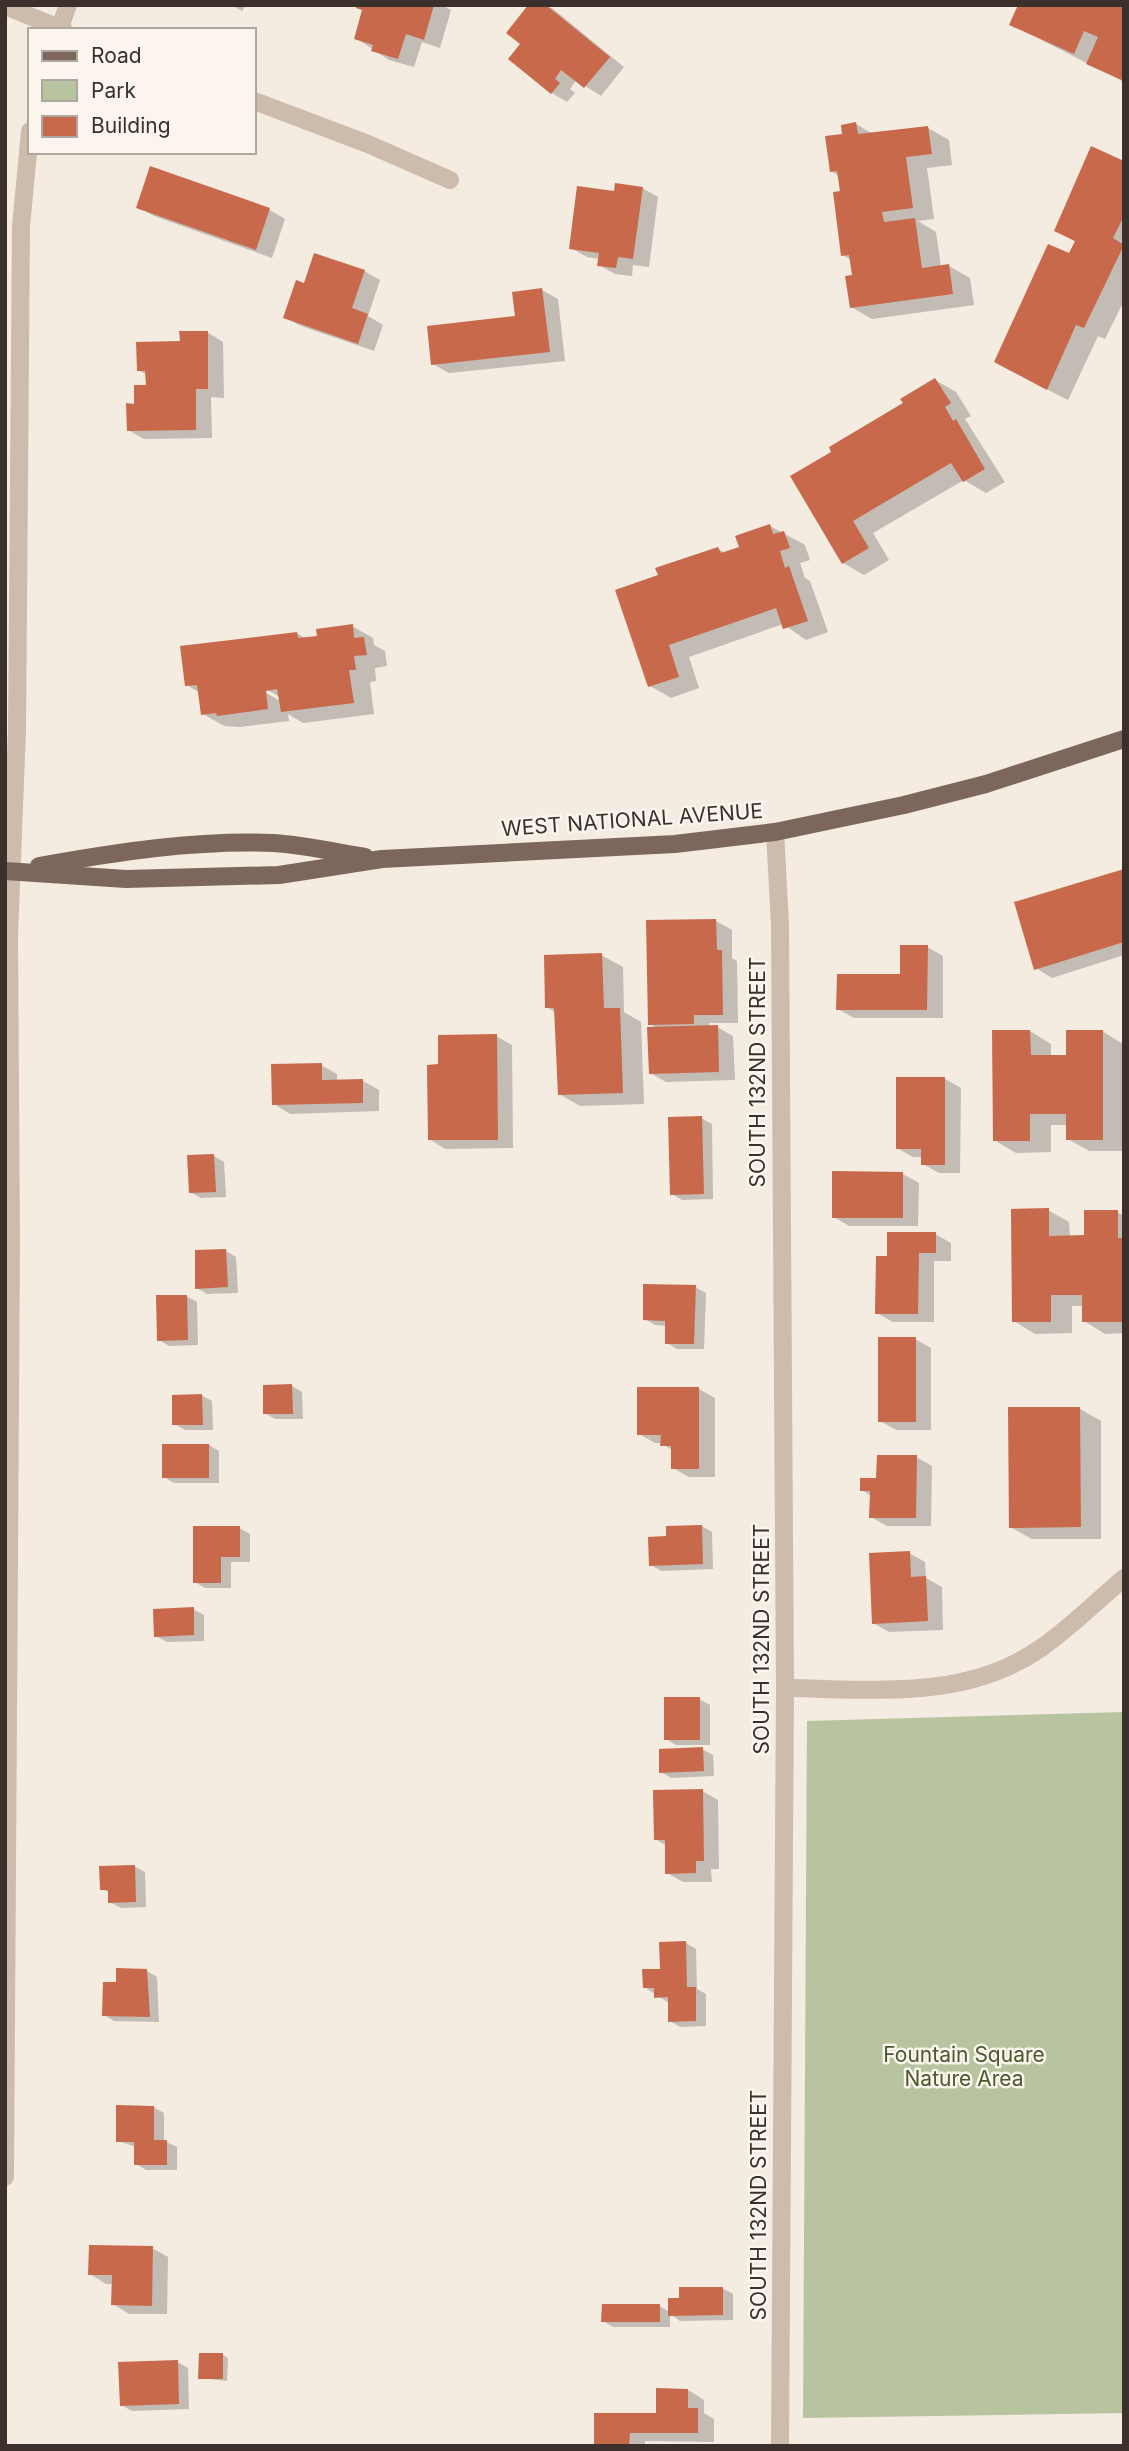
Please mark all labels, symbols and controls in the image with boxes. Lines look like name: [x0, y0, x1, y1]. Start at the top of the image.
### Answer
legend: [28, 28, 256, 154]
text: Road: [91, 43, 142, 68]
text: Park: [91, 78, 136, 103]
text: Building: [91, 113, 171, 138]
street label: WEST NATIONAL AVENUE: [500, 798, 764, 841]
street label: SOUTH 132ND STREET: [745, 957, 770, 1187]
street label: SOUTH 132ND STREET: [749, 1524, 774, 1754]
park label: Fountain Square Nature Area: [883, 2042, 1045, 2091]
street label: SOUTH 132ND STREET: [746, 2090, 771, 2320]

